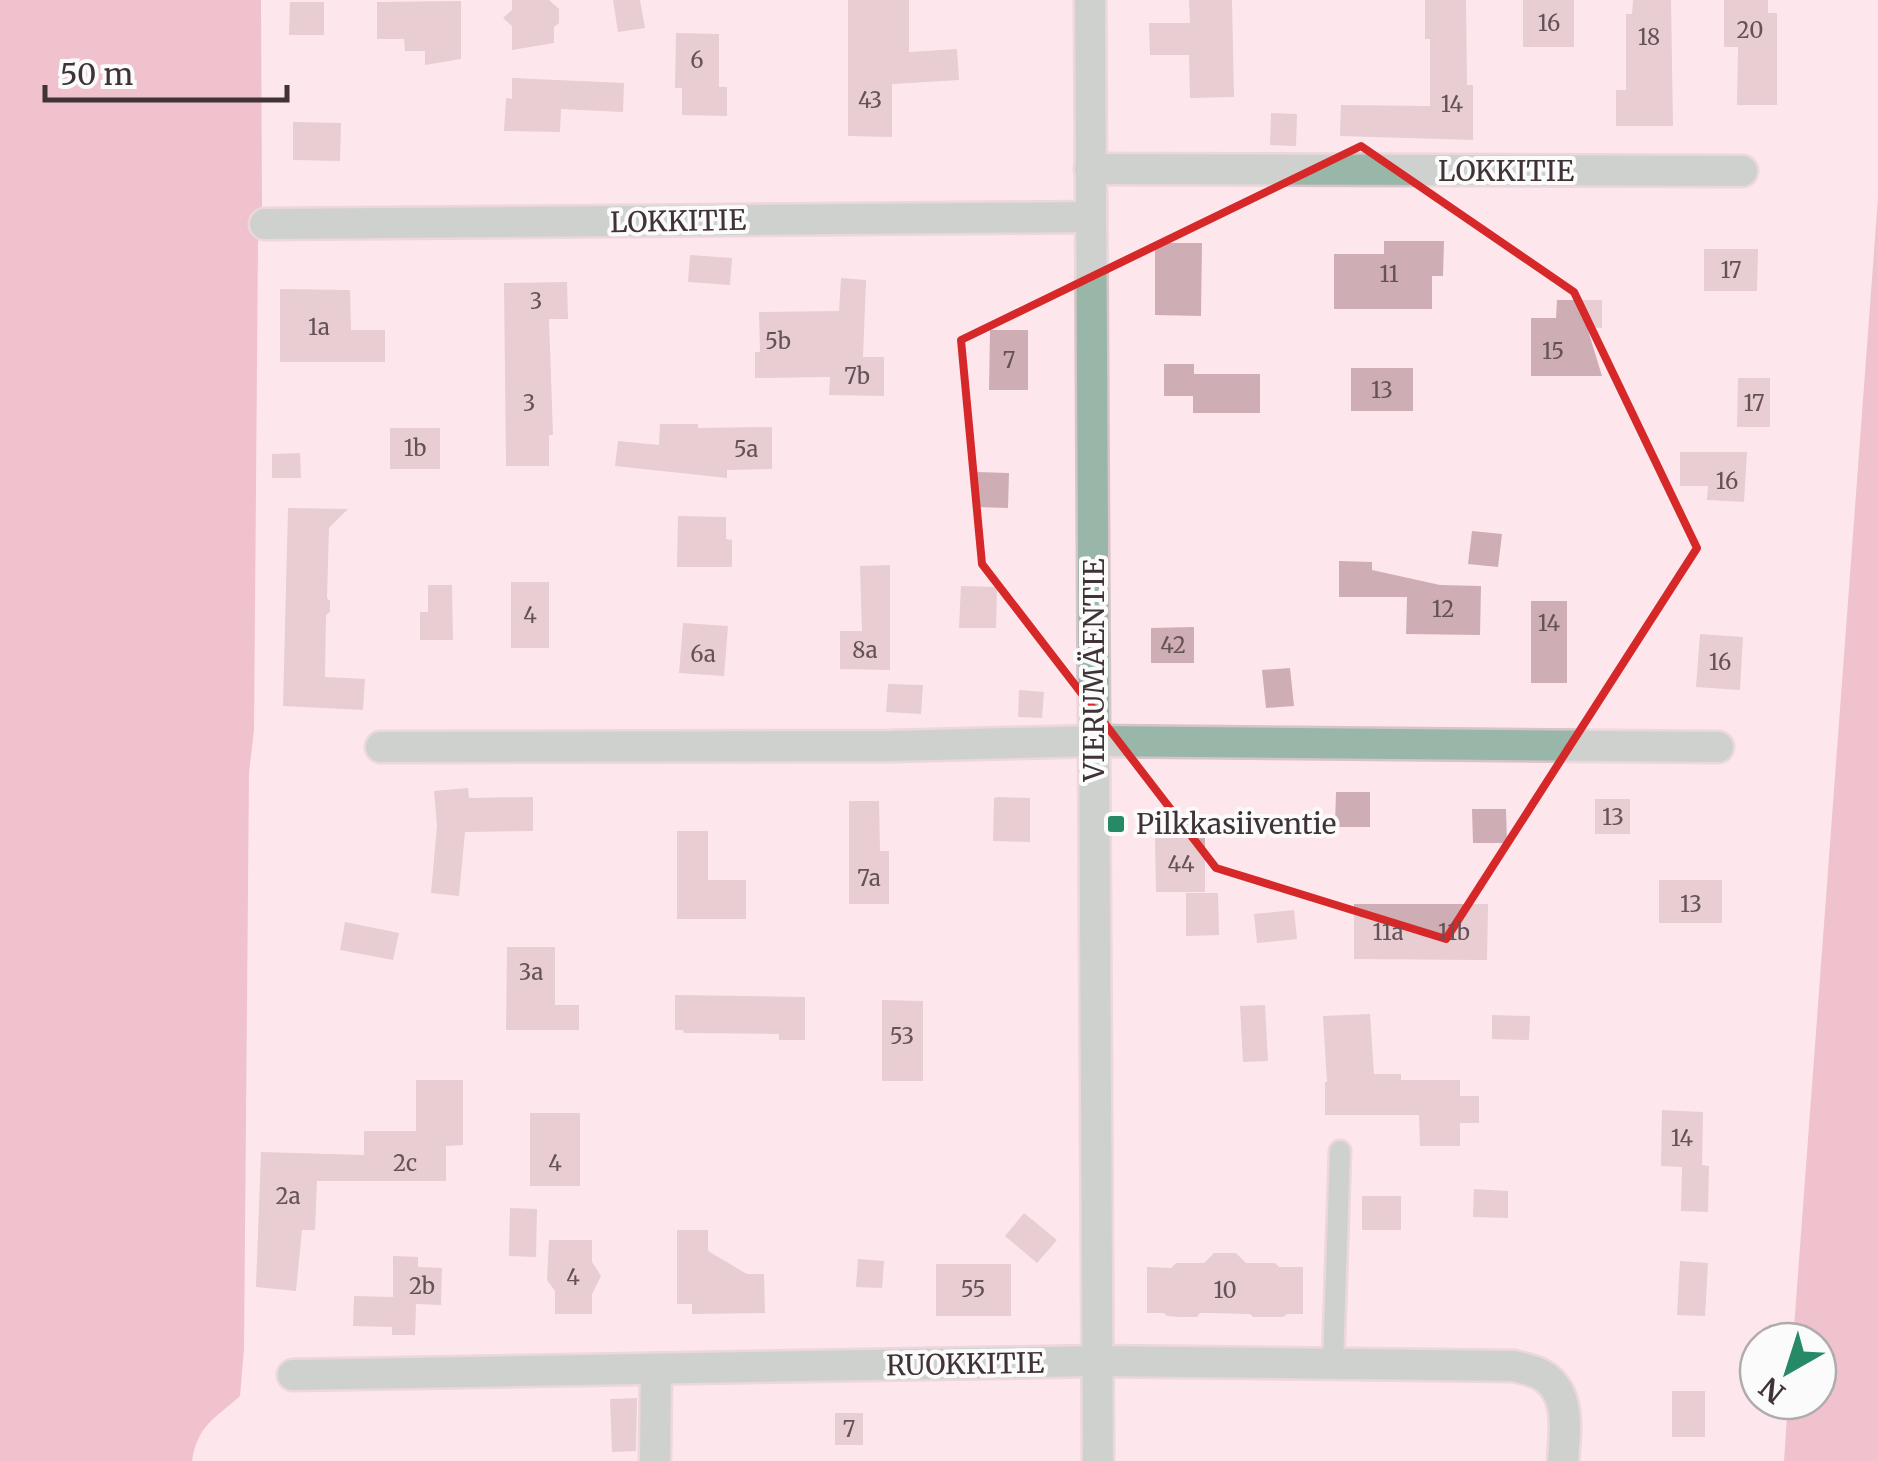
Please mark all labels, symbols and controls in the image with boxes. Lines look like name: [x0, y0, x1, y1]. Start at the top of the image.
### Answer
house number: 16: [1538, 9, 1560, 37]
house number: 20: [1737, 16, 1763, 44]
house number: 18: [1638, 23, 1660, 51]
scale bar: [45, 40, 288, 102]
house number: 6: [690, 46, 704, 74]
text: 50 m: [60, 55, 133, 93]
house number: 43: [858, 86, 882, 114]
house number: 14: [1441, 90, 1464, 118]
street label: LOKKITIE: [1438, 153, 1574, 189]
street label: LOKKITIE: [610, 202, 747, 240]
house number: 17: [1720, 256, 1742, 284]
house number: 11: [1379, 260, 1399, 288]
house number: 3: [530, 287, 542, 315]
house number: 1a: [308, 313, 330, 341]
house number: 5b: [765, 327, 791, 355]
house number: 15: [1542, 337, 1564, 365]
house number: 7: [1003, 346, 1015, 374]
house number: 7b: [844, 362, 870, 390]
house number: 13: [1371, 376, 1393, 404]
house number: 3: [523, 389, 535, 417]
house number: 17: [1743, 389, 1765, 417]
house number: 1b: [404, 434, 426, 462]
house number: 5a: [734, 435, 758, 463]
house number: 16: [1716, 467, 1738, 495]
street label: VIERUMÄENTIE: [1076, 558, 1112, 782]
house number: 12: [1432, 595, 1454, 623]
house number: 4: [523, 601, 537, 629]
house number: 14: [1538, 609, 1561, 637]
house number: 42: [1160, 631, 1186, 659]
house number: 8a: [852, 636, 878, 664]
house number: 6a: [690, 640, 716, 668]
house number: 16: [1709, 648, 1731, 676]
house number: 13: [1602, 803, 1624, 831]
place label: Pilkkasiiventie: [1136, 806, 1336, 842]
marker: Pilkkasiiventie: [1105, 813, 1127, 835]
house number: 44: [1167, 850, 1195, 878]
house number: 7a: [857, 864, 881, 892]
house number: 13: [1680, 890, 1702, 918]
house number: 11a: [1372, 918, 1404, 946]
house number: 11b: [1438, 918, 1470, 946]
house number: 3a: [519, 958, 543, 986]
house number: 53: [890, 1022, 914, 1050]
house number: 14: [1671, 1124, 1694, 1152]
house number: 2c: [393, 1149, 417, 1177]
house number: 4: [548, 1149, 562, 1177]
house number: 2a: [275, 1182, 301, 1210]
house number: 4: [566, 1263, 580, 1291]
house number: 2b: [409, 1272, 435, 1300]
house number: 55: [961, 1275, 985, 1303]
house number: 10: [1213, 1276, 1237, 1304]
north arrow: [1738, 1321, 1838, 1421]
street label: RUOKKITIE: [886, 1345, 1045, 1383]
text: N: [1752, 1369, 1792, 1411]
house number: 7: [843, 1415, 855, 1443]

